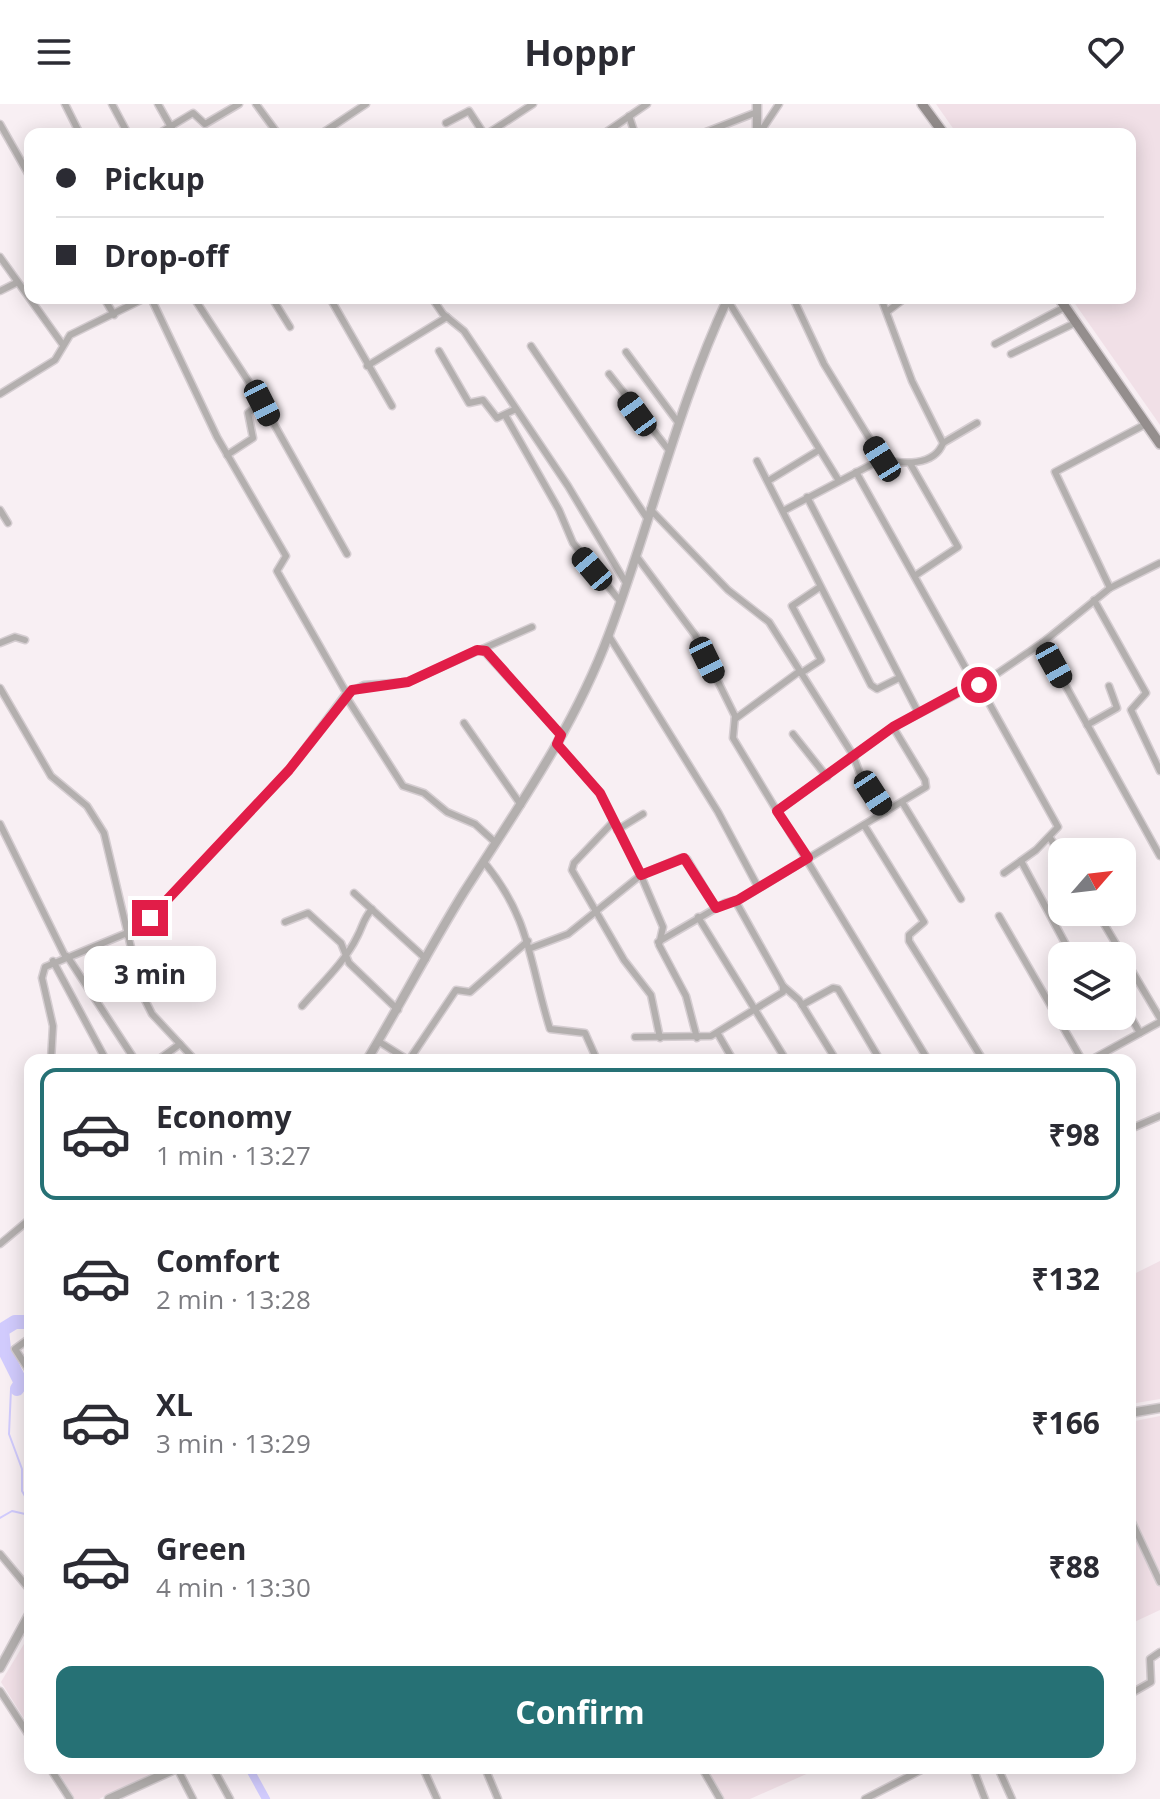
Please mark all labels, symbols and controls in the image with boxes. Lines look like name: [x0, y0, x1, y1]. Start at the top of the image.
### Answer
text: Hoppr: [524, 28, 636, 77]
icon: menu: [32, 30, 76, 74]
icon: heart: [1084, 30, 1128, 74]
text: Pickup: [104, 158, 205, 199]
text: Drop-off: [104, 235, 229, 276]
car: [240, 376, 284, 430]
car: [613, 388, 661, 440]
car: [859, 432, 905, 486]
car: [567, 543, 617, 595]
car: [686, 633, 728, 687]
car: [1032, 638, 1076, 692]
route start: [961, 667, 997, 703]
car: [850, 766, 896, 820]
north arrow: [1048, 838, 1136, 926]
map controls: [1048, 838, 1136, 1030]
route end: [132, 900, 168, 936]
button: layers: [1048, 942, 1136, 1030]
callout: 3 min: [84, 946, 216, 1002]
text: 3 min: [114, 956, 186, 992]
text: Economy: [156, 1096, 292, 1137]
icon: car: [60, 1098, 132, 1170]
text: ₹98: [1049, 1114, 1100, 1155]
text: 1 min · 13:27: [156, 1137, 311, 1173]
text: Comfort: [156, 1240, 280, 1281]
icon: car: [60, 1242, 132, 1314]
text: ₹132: [1031, 1258, 1100, 1299]
text: 2 min · 13:28: [156, 1281, 311, 1317]
text: XL: [156, 1384, 193, 1425]
icon: car: [60, 1386, 132, 1458]
text: ₹166: [1031, 1402, 1100, 1443]
text: 3 min · 13:29: [156, 1425, 311, 1461]
text: Green: [156, 1528, 247, 1569]
icon: car: [60, 1530, 132, 1602]
text: ₹88: [1049, 1546, 1100, 1587]
text: 4 min · 13:30: [156, 1569, 311, 1605]
button: Confirm: [56, 1666, 1104, 1758]

